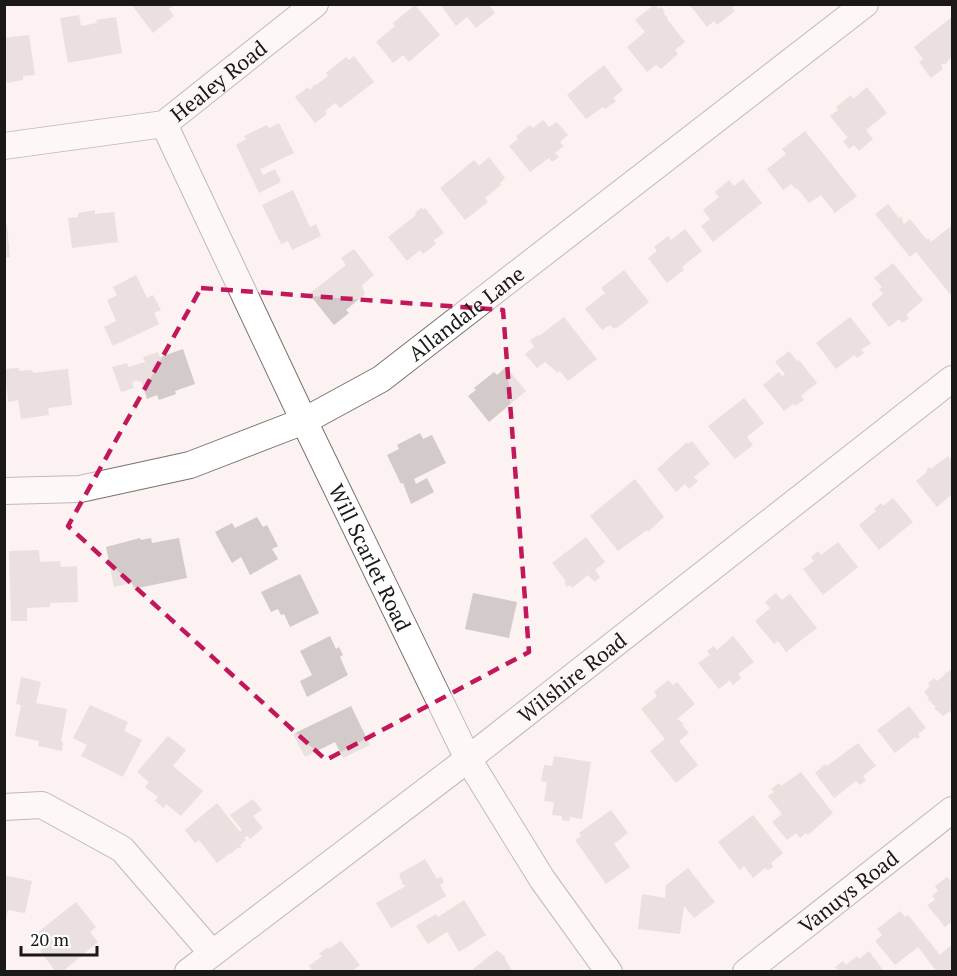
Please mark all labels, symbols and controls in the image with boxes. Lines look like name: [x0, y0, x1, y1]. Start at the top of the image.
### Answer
street label: Healey Road: [164, 34, 273, 128]
street label: Allandale Lane: [402, 259, 530, 367]
street label: Will Scarlet Road: [323, 479, 418, 636]
street label: Wilshire Road: [512, 626, 632, 729]
street label: Vanuys Road: [793, 843, 904, 940]
scale bar: [21, 919, 98, 957]
text: 20 m: [30, 927, 70, 951]

